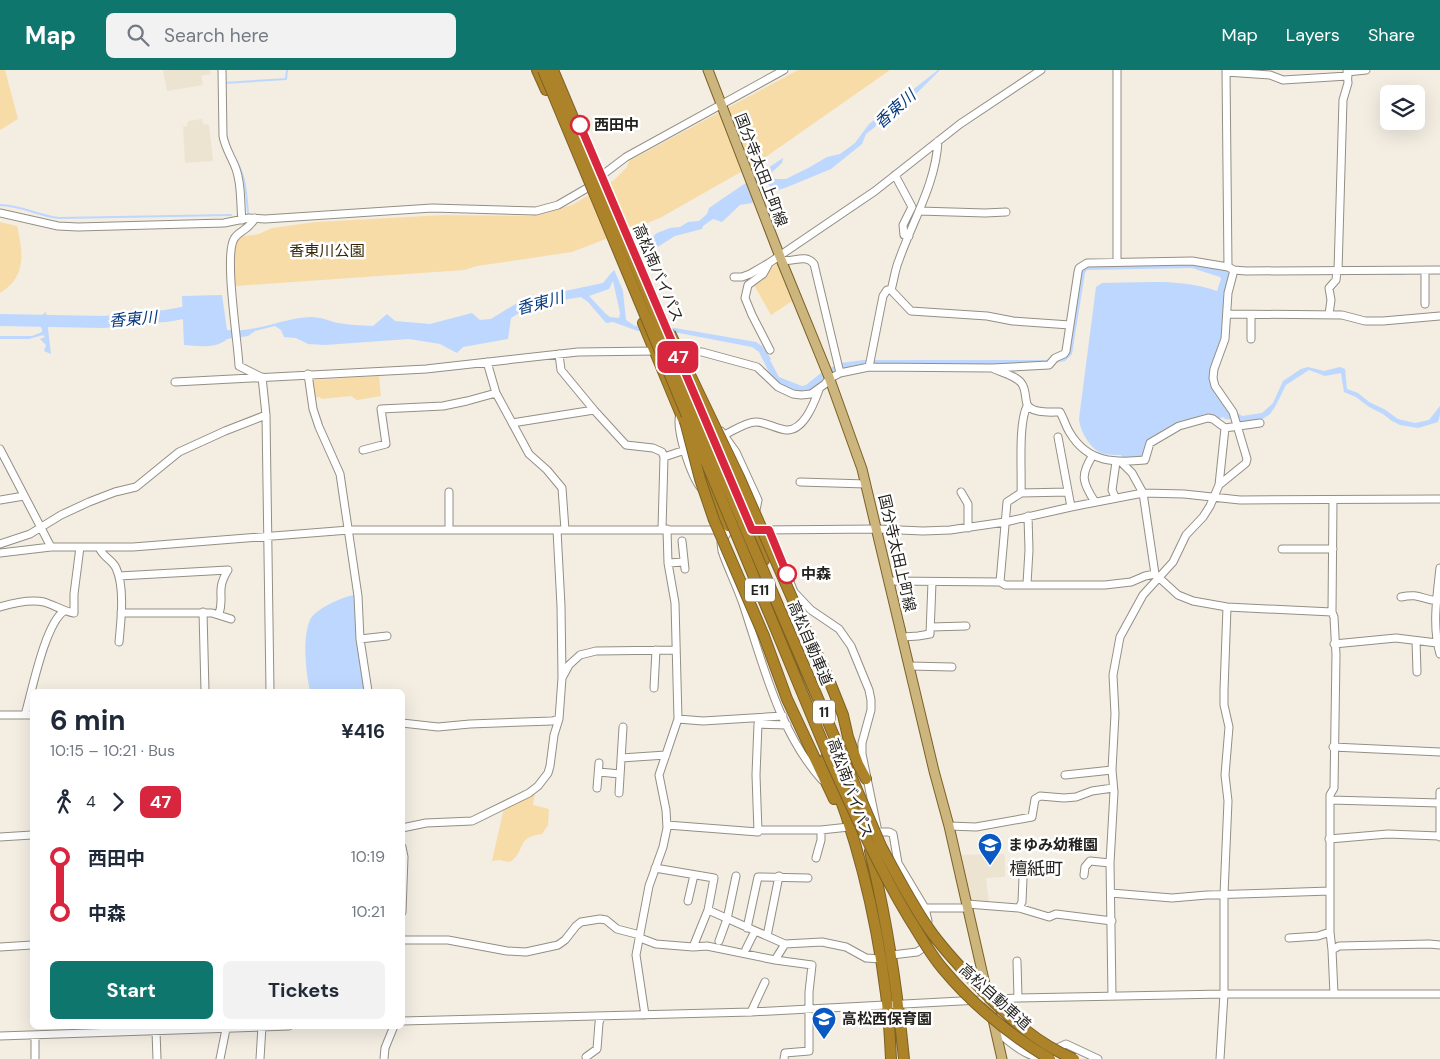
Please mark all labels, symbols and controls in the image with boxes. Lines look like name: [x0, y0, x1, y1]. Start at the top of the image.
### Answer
search box: [106, 13, 456, 58]
text: Map: [25, 20, 76, 51]
icon: search: [124, 21, 152, 49]
text: Search here: [164, 23, 269, 48]
text: Map: [1222, 23, 1258, 47]
text: Layers: [1286, 23, 1340, 47]
text: Share: [1368, 23, 1415, 47]
water label: 香東川: [870, 84, 921, 133]
map controls: [1380, 85, 1425, 130]
button: layers: [1380, 85, 1425, 130]
street label: 国分寺太田上町線: [730, 110, 792, 230]
marker: 西田中: [570, 115, 590, 135]
place label: 西田中: [594, 115, 639, 135]
street label: 高松南バイパス: [628, 221, 688, 325]
park label: 香東川公園: [289, 241, 365, 261]
water label: 香東川: [514, 286, 568, 319]
water label: 香東川: [108, 306, 160, 332]
line badge: 47: [656, 341, 700, 373]
text: 47: [667, 345, 689, 369]
street label: 国分寺太田上町線: [874, 492, 920, 614]
marker: 中森: [777, 564, 797, 584]
place label: 中森: [801, 564, 831, 584]
road number: E11: [745, 578, 775, 602]
street label: 高松自動車道: [783, 598, 837, 688]
road number: 11: [813, 700, 835, 724]
text: 6 min: [50, 702, 126, 739]
text: ¥416: [341, 719, 385, 744]
street label: 高松南バイパス: [823, 735, 877, 841]
text: 10:15 – 10:21 · Bus: [50, 740, 175, 761]
icon: walk: [50, 788, 78, 816]
icon: forward: [104, 788, 132, 816]
text: 47: [150, 790, 171, 814]
text: 4: [86, 791, 96, 812]
school or university icon: まゆみ幼稚園: [977, 832, 1003, 866]
place label: まゆみ幼稚園: [1008, 835, 1098, 855]
text: 西田中: [88, 846, 145, 871]
text: 10:19: [351, 846, 385, 867]
district label: 檀紙町: [1009, 857, 1063, 881]
text: 中森: [88, 901, 126, 926]
text: 10:21: [352, 901, 385, 922]
street label: 高松自動車道: [955, 959, 1035, 1035]
button: Start: [50, 961, 213, 1019]
button: Tickets: [223, 961, 385, 1019]
school or university icon: 高松西保育園: [811, 1006, 837, 1040]
place label: 高松西保育園: [842, 1009, 932, 1029]

